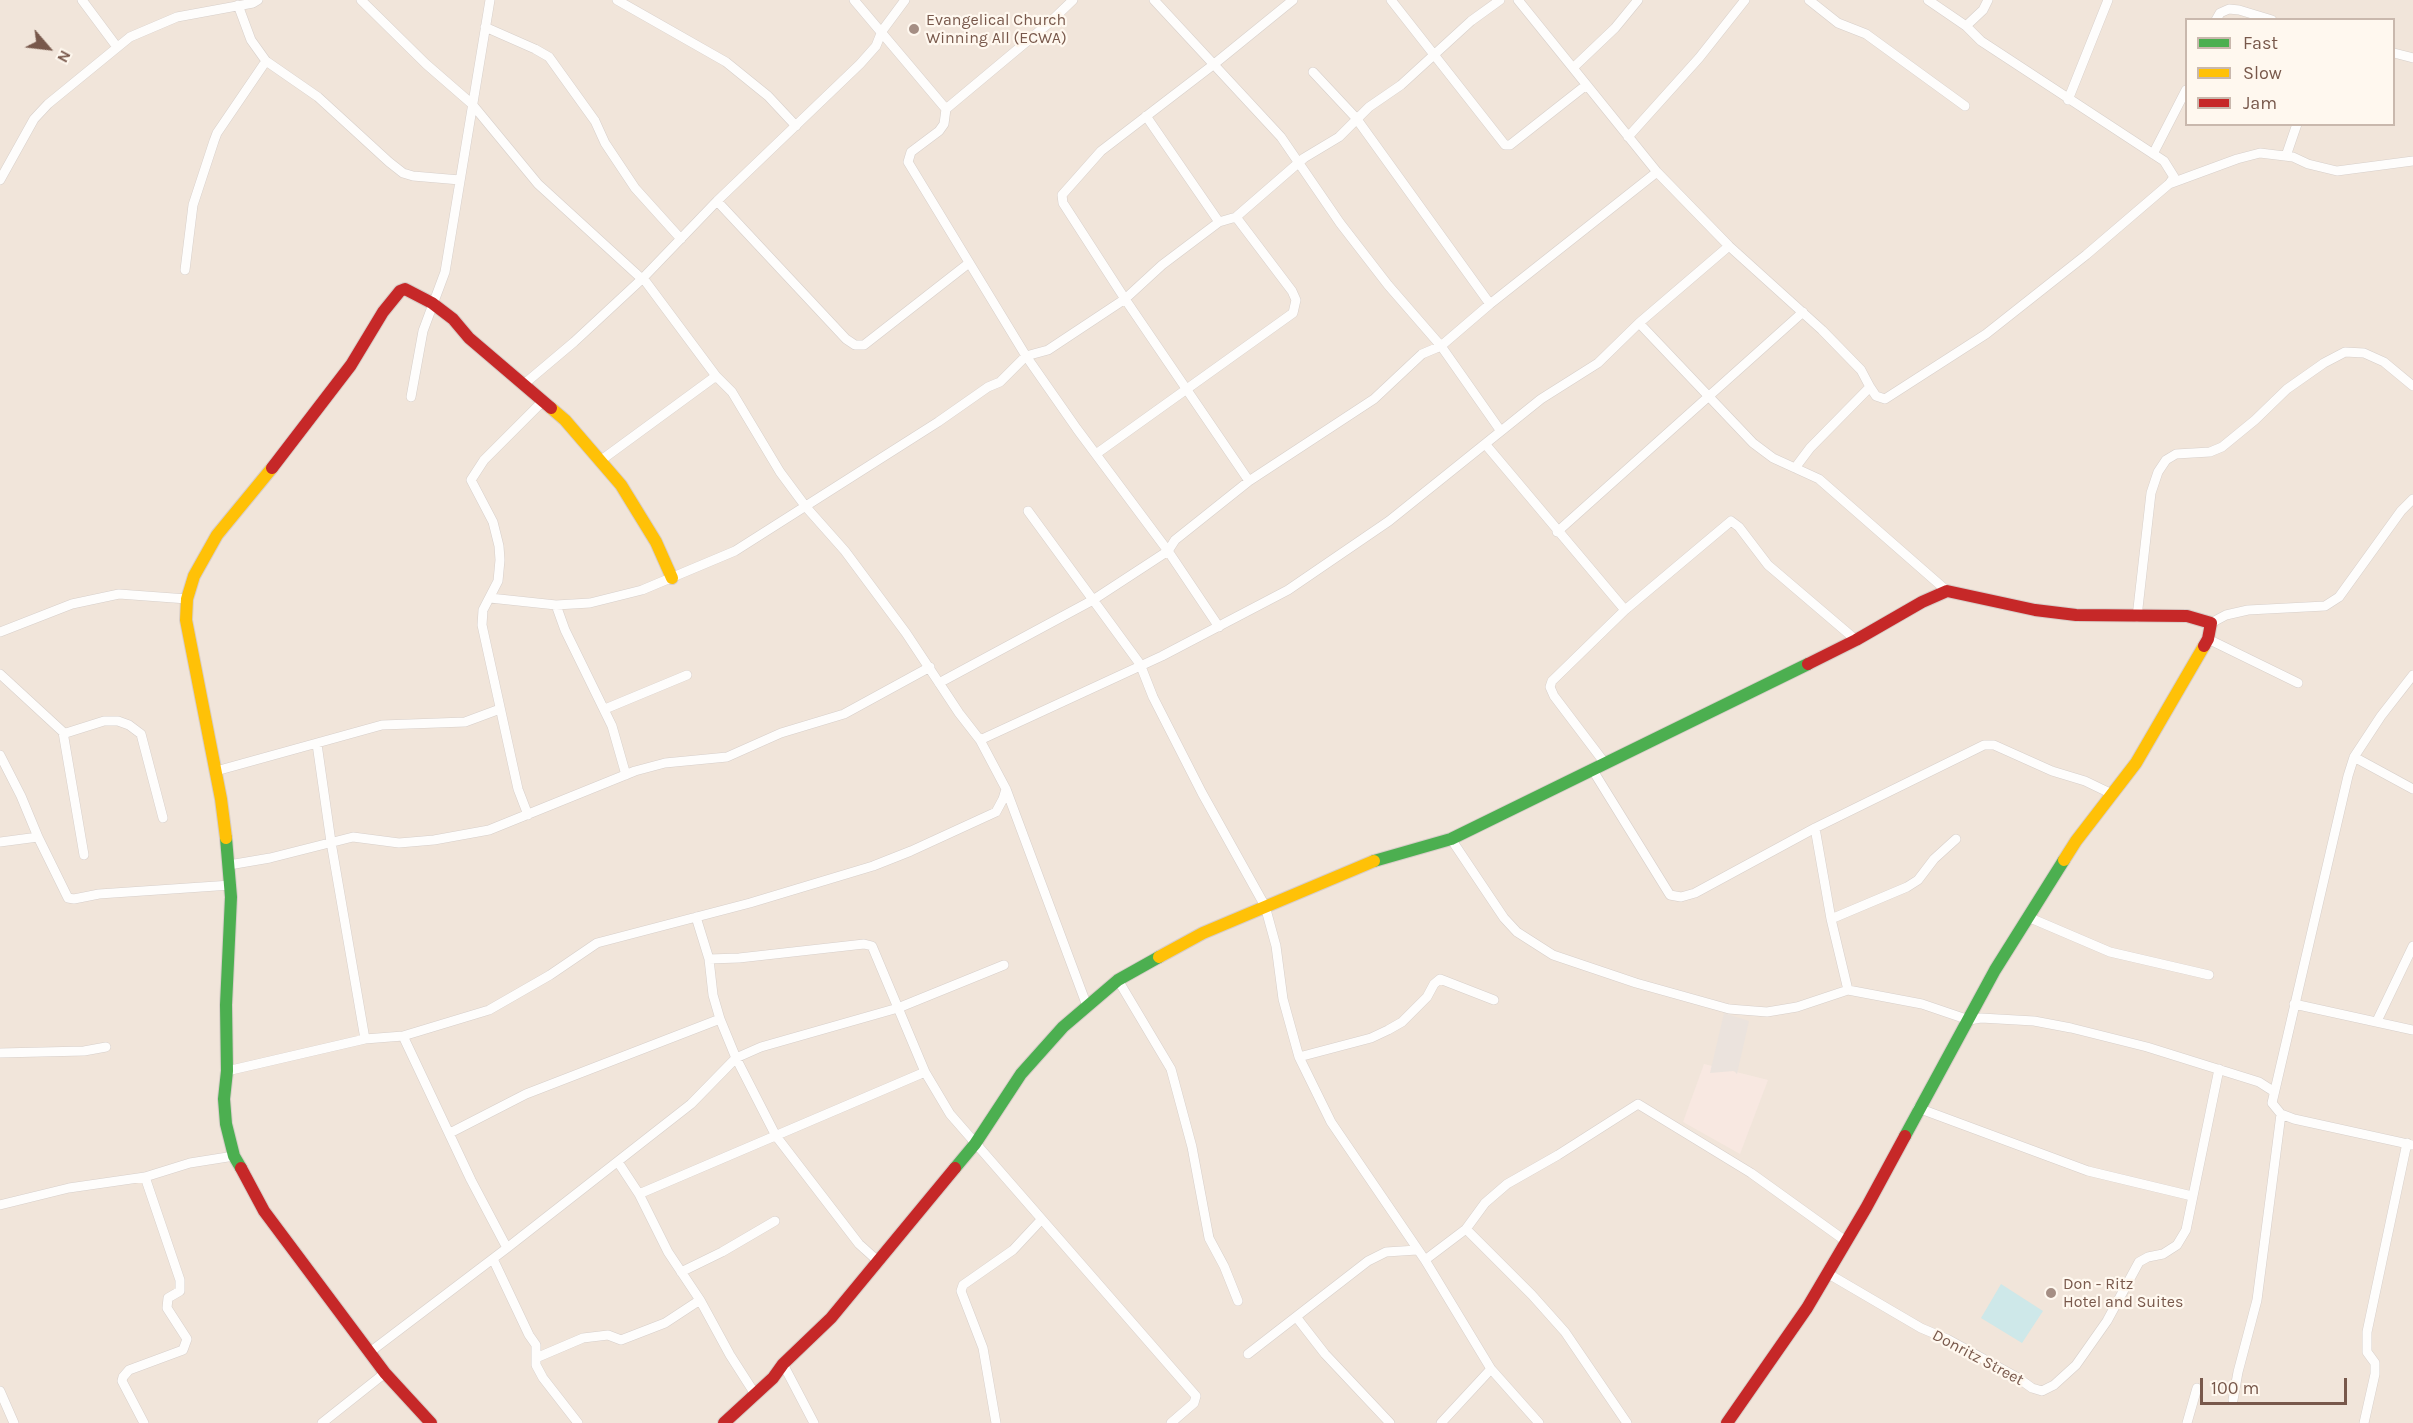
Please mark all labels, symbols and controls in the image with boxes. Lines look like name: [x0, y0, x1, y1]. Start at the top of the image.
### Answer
place label: Evangelical Church Winning All (ECWA): [926, 10, 1067, 48]
north arrow: [18, 18, 78, 78]
legend: [2185, 18, 2395, 126]
marker: Evangelical Church Winning All (ECWA): [907, 22, 921, 36]
text: Fast: [2243, 32, 2278, 54]
text: N: [53, 47, 75, 66]
text: Slow: [2243, 62, 2282, 84]
text: Jam: [2243, 92, 2277, 114]
place label: Don - Ritz Hotel and Suites: [2063, 1274, 2183, 1312]
marker: Don - Ritz Hotel and Suites: [2044, 1286, 2058, 1300]
street label: Donritz Street: [1929, 1326, 2027, 1390]
scale bar: [2203, 1366, 2350, 1404]
text: 100 m: [2211, 1377, 2259, 1399]

